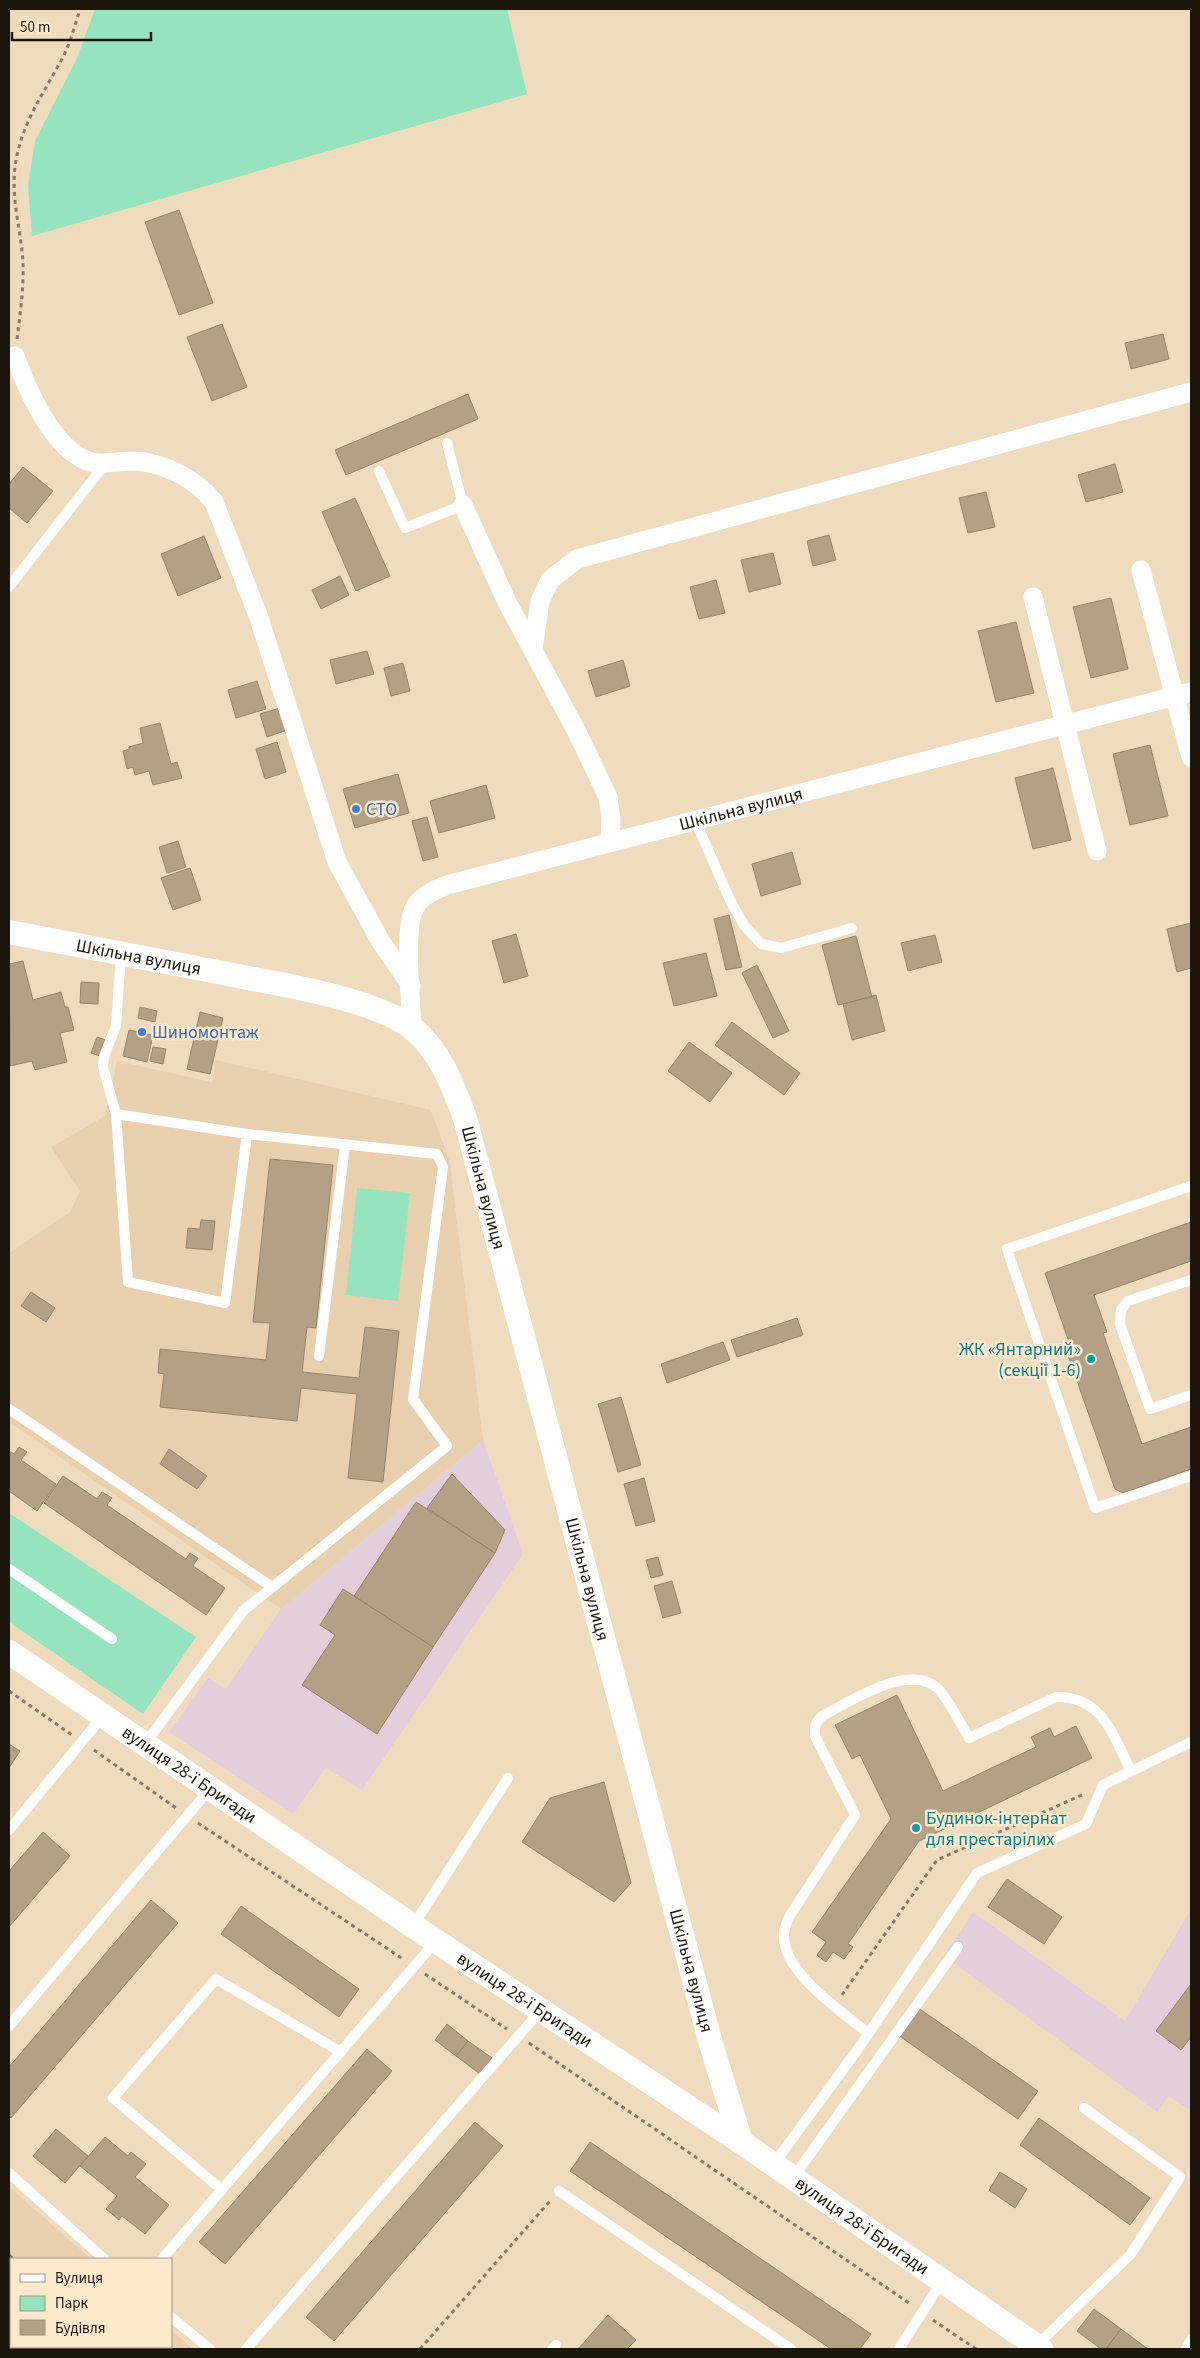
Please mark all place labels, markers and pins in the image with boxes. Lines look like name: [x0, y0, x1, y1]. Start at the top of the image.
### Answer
place label: СТО: [366, 797, 397, 822]
marker: СТО: [350, 803, 362, 815]
place label: Шиномонтаж: [152, 1020, 259, 1045]
marker: Шиномонтаж: [136, 1026, 148, 1038]
place label: ЖК «Янтарний» (секції 1-6): [959, 1337, 1081, 1383]
marker: ЖК «Янтарний» (секції 1-6): [1085, 1353, 1097, 1365]
place label: Будинок-інтернат для престарілих: [926, 1806, 1067, 1852]
marker: Будинок-інтернат для престарілих: [910, 1822, 922, 1834]

